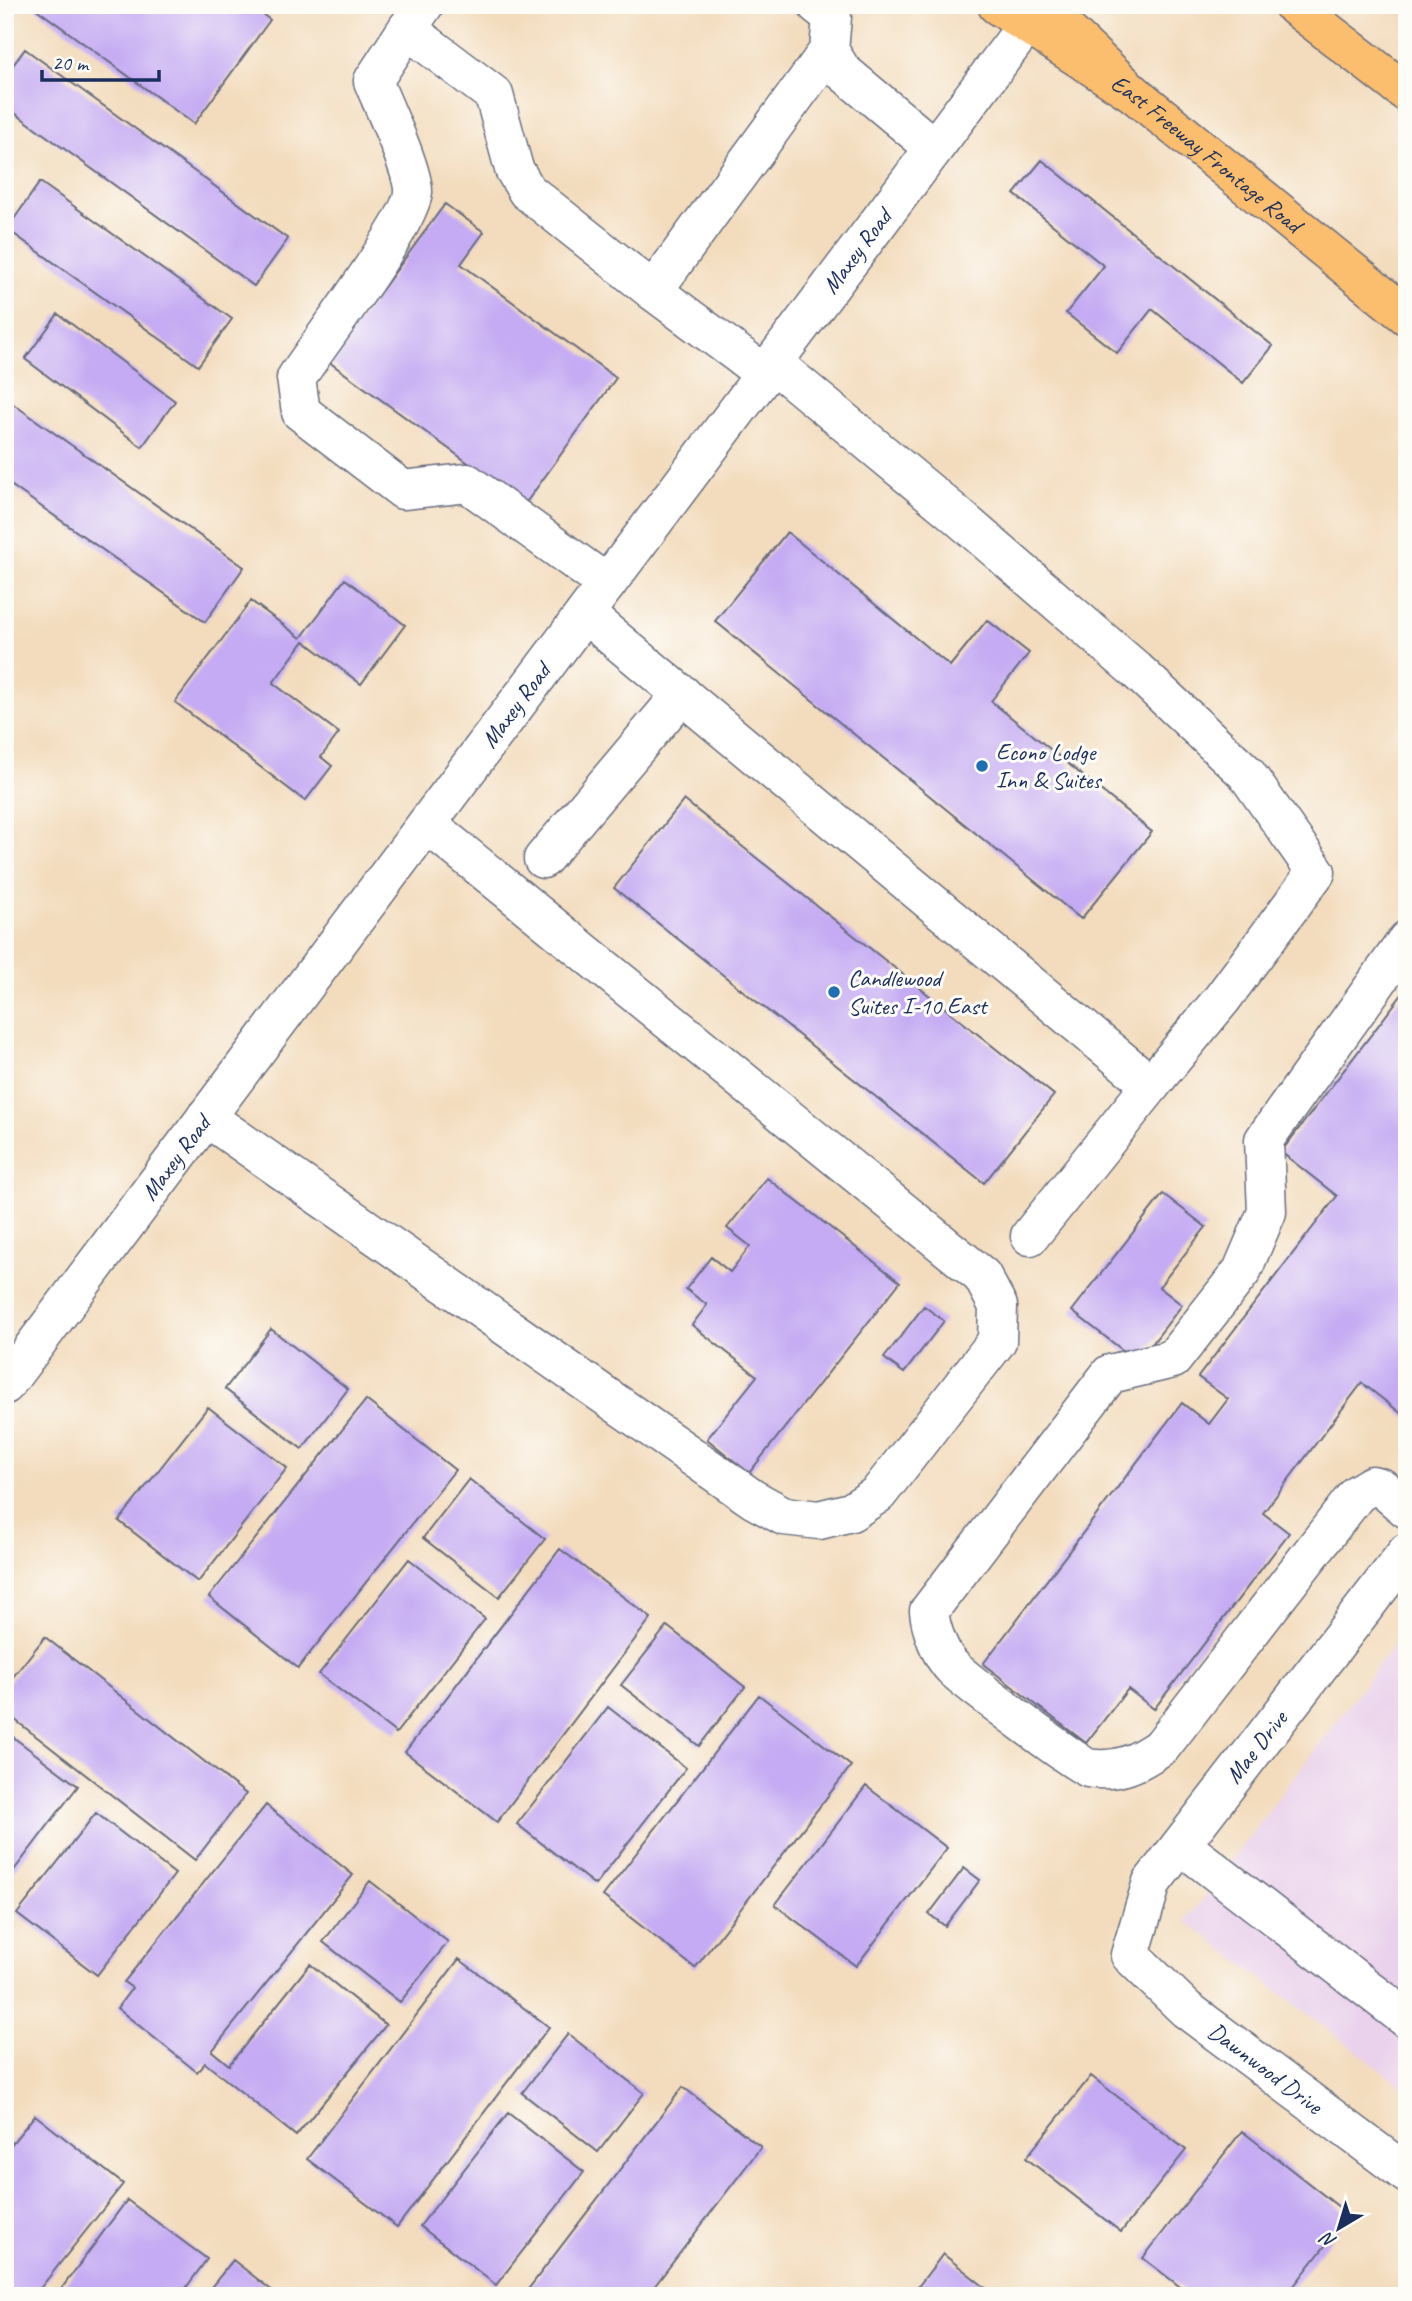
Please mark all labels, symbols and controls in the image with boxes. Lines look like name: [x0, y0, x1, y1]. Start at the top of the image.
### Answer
scale bar: [42, 38, 159, 82]
text: 20 m: [52, 50, 90, 76]
street label: East Freeway Frontage Road: [1105, 68, 1311, 241]
street label: Maxey Road: [815, 200, 900, 300]
street label: Maxey Road: [474, 654, 559, 754]
place label: Econo Lodge Inn & Suites: [996, 737, 1102, 795]
marker: Econo Lodge Inn & Suites: [974, 758, 990, 774]
place label: Candlewood Suites I-10 East: [848, 963, 988, 1021]
marker: Candlewood Suites I-10 East: [826, 984, 842, 1000]
street label: Maxey Road: [134, 1107, 219, 1206]
street label: Mae Drive: [1218, 1703, 1295, 1789]
street label: Dawnwood Drive: [1202, 2016, 1330, 2122]
north arrow: [1304, 2192, 1374, 2262]
text: N: [1315, 2226, 1341, 2254]

